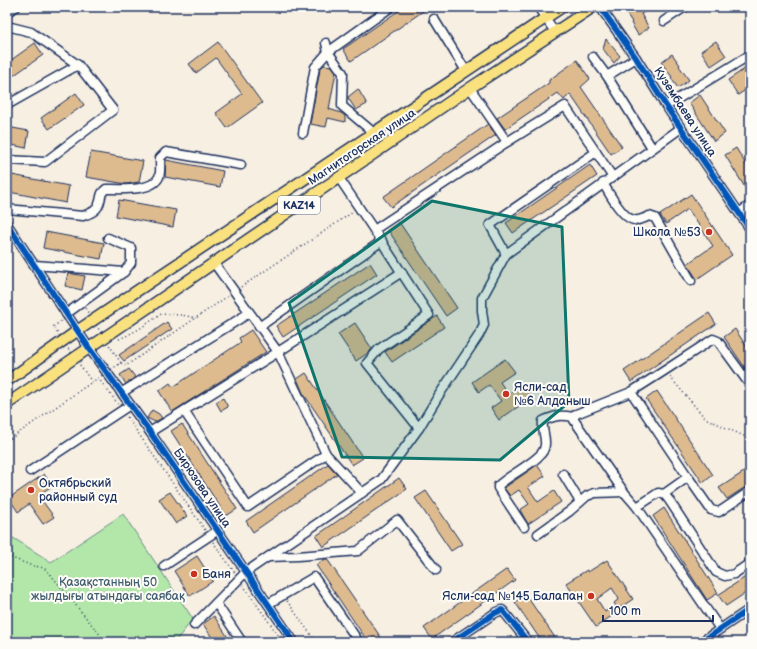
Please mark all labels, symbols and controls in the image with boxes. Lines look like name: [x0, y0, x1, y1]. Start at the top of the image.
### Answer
street label: Кузембаева улица: [650, 64, 720, 160]
street label: Магнитогорская улица: [305, 105, 419, 189]
road number: KAZ14: [278, 196, 320, 214]
place label: Школа №53: [633, 225, 701, 240]
marker: Школа №53: [704, 227, 714, 237]
place label: Ясли-сад №6 Алданыш: [514, 380, 591, 409]
marker: Ясли-сад №6 Алданыш: [501, 389, 511, 399]
street label: Бирюзова улица: [170, 445, 234, 531]
place label: Октябрьский районный суд: [39, 476, 118, 505]
marker: Октябрьский районный суд: [26, 485, 36, 495]
place label: Баня: [202, 567, 231, 582]
marker: Баня: [189, 569, 199, 579]
park label: Қазақстанның 50 жылдығы атындағы саябақ: [31, 575, 185, 604]
place label: Ясли-сад №145 Балапан: [442, 589, 583, 604]
marker: Ясли-сад №145 Балапан: [586, 591, 596, 601]
scale bar: [603, 597, 713, 623]
text: 100 m: [609, 604, 641, 619]

